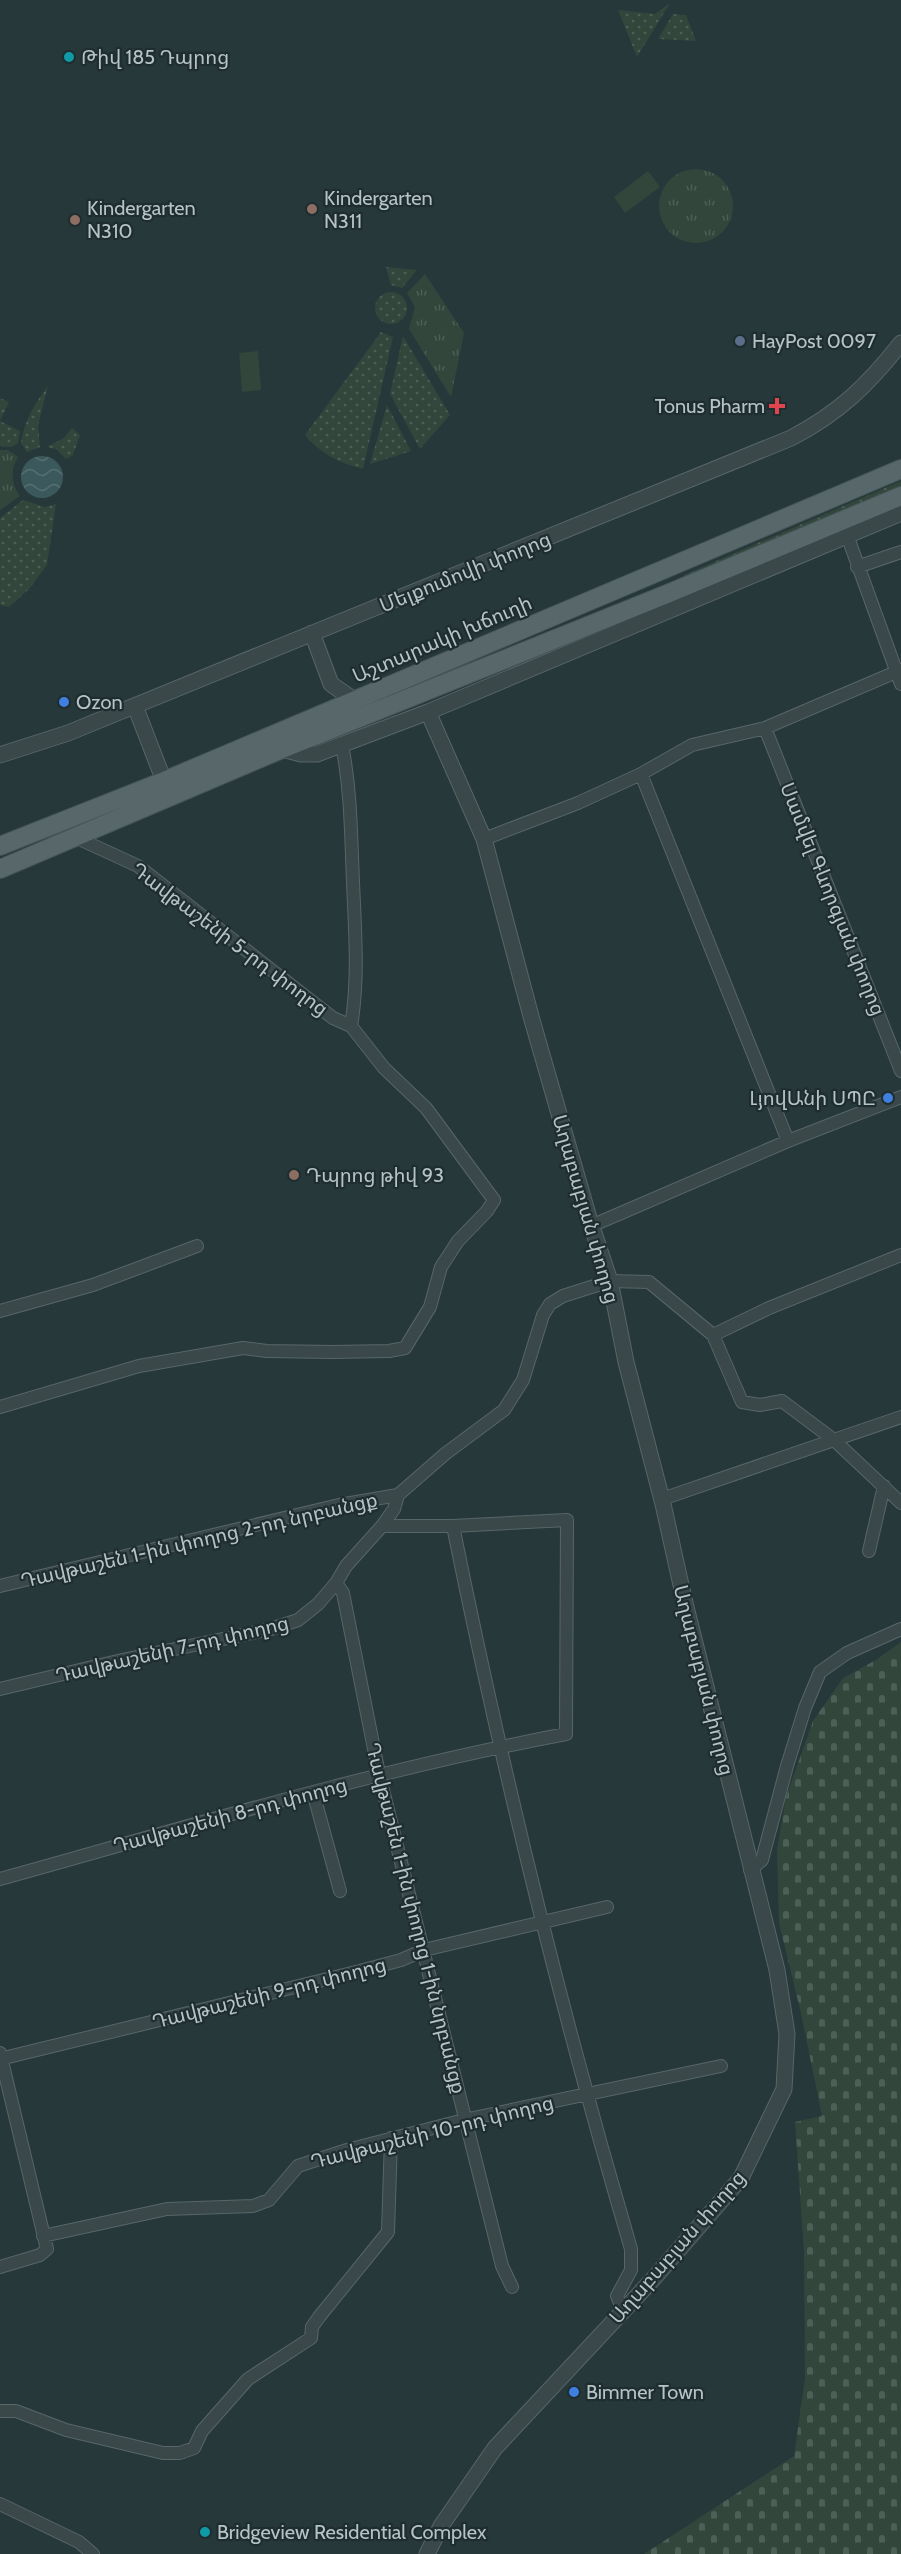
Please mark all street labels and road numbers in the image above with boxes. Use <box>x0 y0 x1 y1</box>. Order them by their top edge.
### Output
street label: Մելքումովի փողոց <box>376 527 554 617</box>
street label: Աշտարակի խճուղի <box>349 590 535 688</box>
street label: Սամվել Գևորգյան փողոց <box>775 779 891 1019</box>
street label: Դավթաշենի 5-րդ փողոց <box>127 857 333 1021</box>
street label: Աղաբաբյան փողոց <box>548 1112 624 1306</box>
street label: Դավթաշեն 1-ին փողոց 2-րդ նրբանցք <box>18 1487 380 1593</box>
street label: Աղաբաբյան փողոց <box>669 1582 739 1778</box>
street label: Դավթաշենի 7-րդ փողոց <box>53 1610 291 1688</box>
street label: Դավթաշեն 1-ին փողոց 1-ին նրբանցք <box>361 1740 471 2096</box>
street label: Դավթաշենի 8-րդ փողոց <box>110 1772 350 1858</box>
street label: Դավթաշենի 9-րդ փողոց <box>149 1952 389 2034</box>
street label: Դավթաշենի 10-րդ փողոց <box>308 2090 556 2174</box>
street label: Աղաբաբյան փողոց <box>604 2165 750 2329</box>

